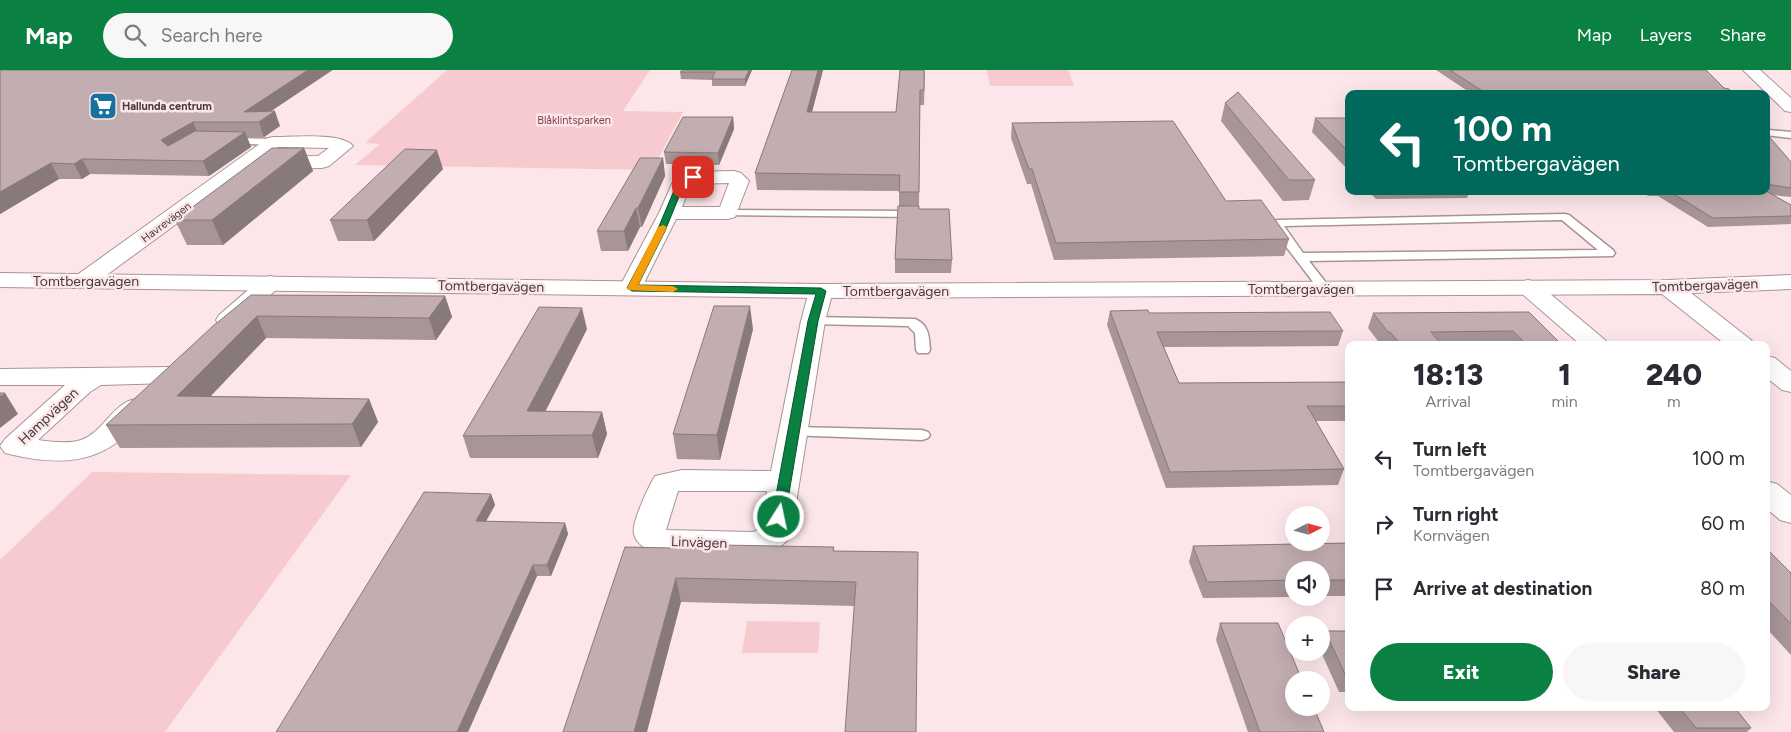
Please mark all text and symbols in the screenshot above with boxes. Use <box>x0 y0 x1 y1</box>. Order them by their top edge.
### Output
search box <box>103 13 453 58</box>
text: Map <box>25 21 73 50</box>
icon: search <box>121 21 149 49</box>
text: Search here <box>161 24 262 47</box>
text: Map <box>1577 24 1612 46</box>
text: Layers <box>1640 24 1692 46</box>
text: Share <box>1720 24 1766 46</box>
supermarket icon: Hallunda centrum <box>88 91 118 121</box>
place label: Hallunda centrum <box>122 100 212 113</box>
text: 100 m <box>1453 108 1552 150</box>
icon: left <box>1370 110 1435 175</box>
park label: Blåklintsparken <box>537 114 611 127</box>
text: Tomtbergavägen <box>1453 150 1620 177</box>
pin <box>672 156 714 198</box>
icon: arrive <box>679 163 707 191</box>
street label: Havrevägen <box>139 199 194 245</box>
street label: Tomtbergavägen <box>33 273 139 290</box>
street label: Tomtbergavägen <box>1652 275 1759 296</box>
street label: Tomtbergavägen <box>438 277 544 296</box>
street label: Tomtbergavägen <box>1248 281 1354 298</box>
street label: Tomtbergavägen <box>843 283 949 300</box>
text: 18:13 <box>1413 356 1483 393</box>
text: 1 <box>1558 356 1571 393</box>
text: 240 <box>1646 356 1702 393</box>
street label: Hampvägen <box>15 384 82 448</box>
text: Arrival <box>1426 392 1471 411</box>
text: min <box>1551 392 1578 411</box>
text: m <box>1667 392 1681 411</box>
text: Turn left <box>1413 438 1487 461</box>
icon: left <box>1370 445 1398 473</box>
text: 100 m <box>1692 447 1745 470</box>
text: Tomtbergavägen <box>1413 461 1534 480</box>
position arrow <box>752 490 804 542</box>
text: Turn right <box>1413 503 1499 526</box>
north arrow <box>1285 506 1330 551</box>
map controls <box>1285 506 1330 716</box>
icon: right <box>1370 510 1398 538</box>
text: 60 m <box>1701 512 1745 535</box>
text: Kornvägen <box>1413 526 1490 545</box>
street label: Linvägen <box>671 533 728 552</box>
button: sound <box>1285 561 1330 606</box>
icon: arrive <box>1370 575 1398 603</box>
text: Arrive at destination <box>1413 577 1592 600</box>
text: 80 m <box>1700 577 1745 600</box>
button: + <box>1285 616 1330 661</box>
button: Exit <box>1370 643 1553 701</box>
button: Share <box>1563 643 1745 701</box>
button: − <box>1285 671 1330 716</box>

